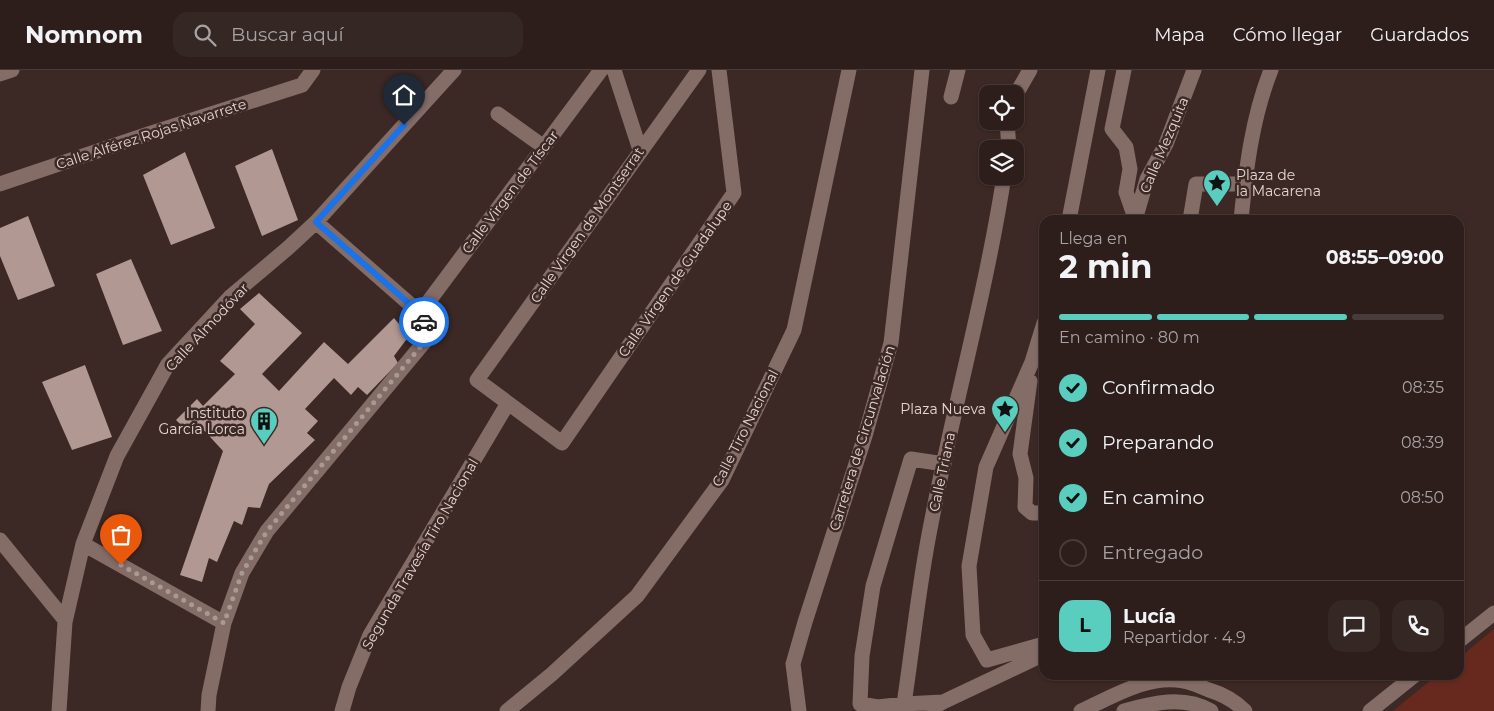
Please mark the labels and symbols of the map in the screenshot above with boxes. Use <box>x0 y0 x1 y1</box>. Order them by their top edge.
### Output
pin <box>383 74 425 125</box>
street label: Calle Mezquita <box>1136 94 1192 196</box>
street label: Calle Alférez Rojas Navarrete <box>54 95 248 173</box>
street label: Calle Virgen de Tíscar <box>458 127 562 257</box>
street label: Calle Virgen de Montserrat <box>526 143 648 306</box>
place label: Plaza de la Macarena <box>1236 166 1321 200</box>
place icon: Plaza de la Macarena <box>1202 168 1232 207</box>
street label: Calle Virgen de Guadalupe <box>614 197 736 361</box>
street label: Calle Almodóvar <box>161 279 253 375</box>
courier <box>399 297 449 347</box>
street label: Carretera de Circunvalación <box>825 343 899 533</box>
street label: Calle Tiro Nacional <box>708 366 782 490</box>
place icon: Plaza Nueva <box>990 394 1020 433</box>
place label: Plaza Nueva <box>900 400 986 418</box>
place label: Instituto García Lorca <box>159 404 245 438</box>
building icon: Instituto García Lorca <box>249 406 279 445</box>
street label: Calle Triana <box>925 431 959 513</box>
street label: Segunda Travesía Tiro Nacional <box>358 455 482 653</box>
pin <box>100 514 142 565</box>

